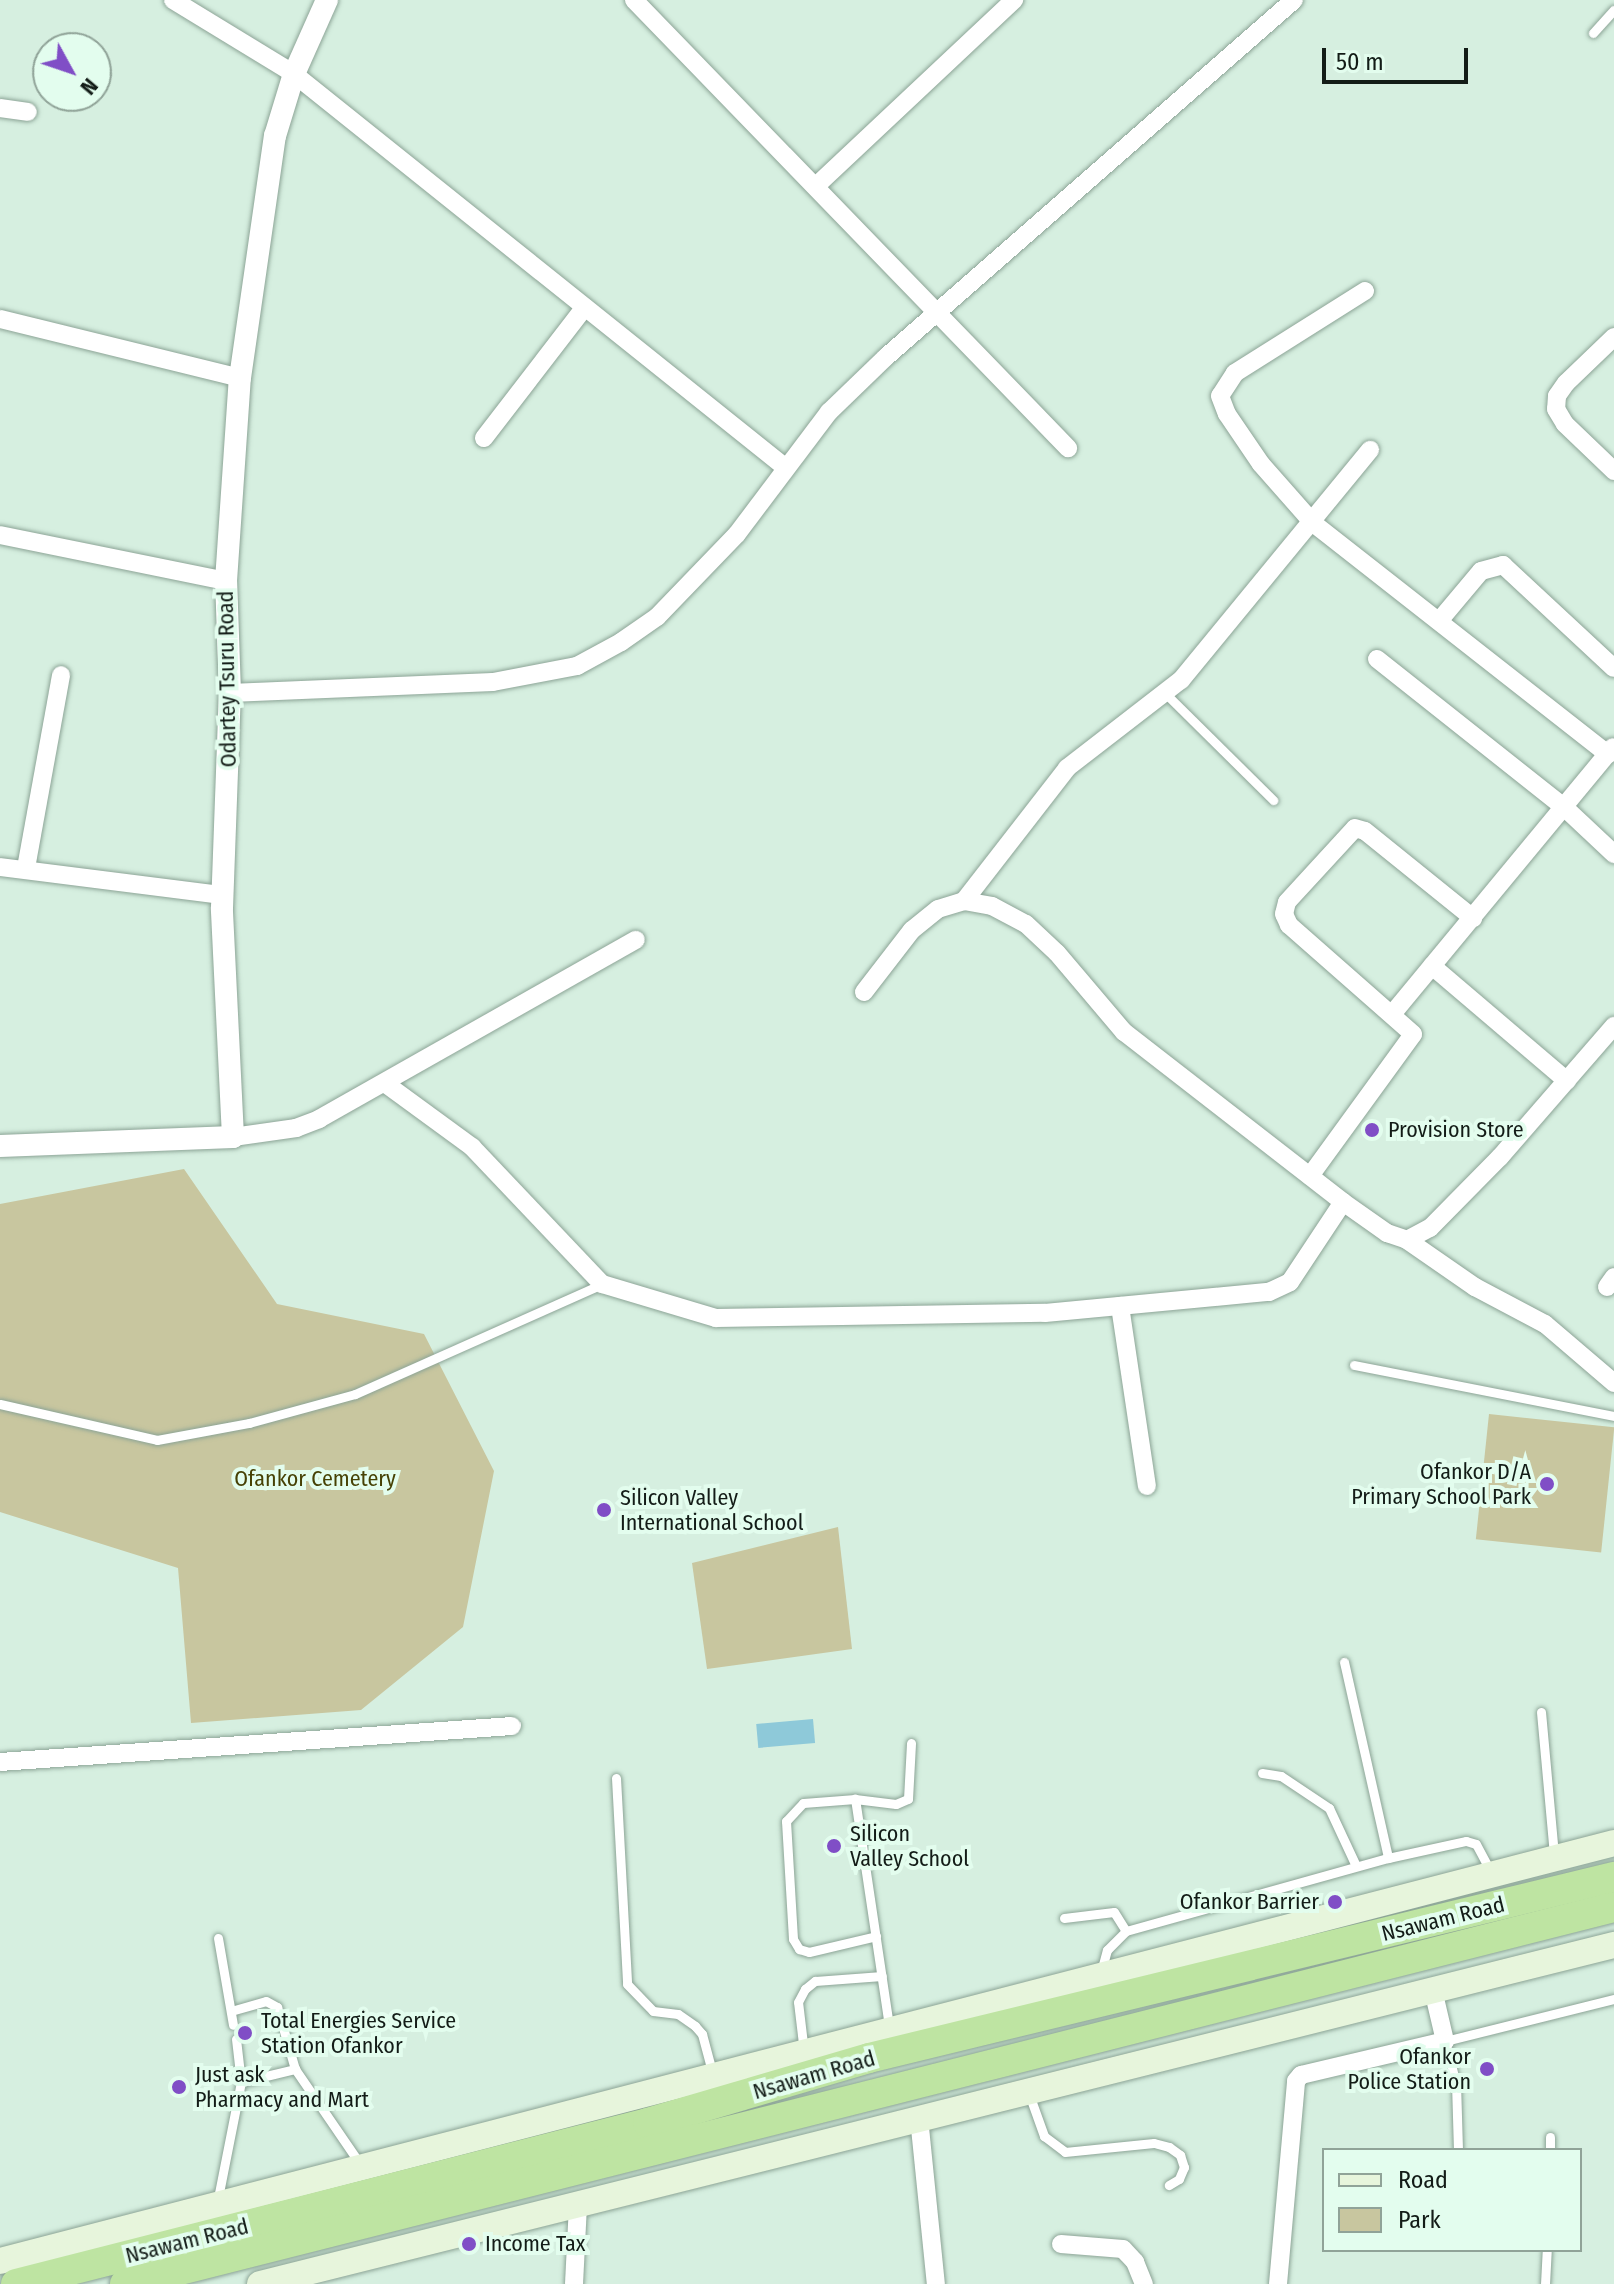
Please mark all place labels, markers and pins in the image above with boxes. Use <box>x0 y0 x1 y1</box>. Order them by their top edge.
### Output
place label: Provision Store <box>1388 1117 1523 1143</box>
marker: Provision Store <box>1363 1121 1381 1139</box>
place label: Ofankor D/A Primary School Park <box>1351 1458 1531 1510</box>
marker: Ofankor D/A Primary School Park <box>1538 1475 1556 1493</box>
place label: Silicon Valley International School <box>620 1484 803 1536</box>
marker: Silicon Valley International School <box>595 1501 613 1519</box>
place label: Silicon Valley School <box>850 1820 969 1872</box>
marker: Silicon Valley School <box>825 1837 843 1855</box>
place label: Ofankor Barrier <box>1180 1889 1319 1915</box>
marker: Ofankor Barrier <box>1326 1893 1344 1911</box>
place label: Total Energies Service Station Ofankor <box>261 2007 456 2058</box>
marker: Total Energies Service Station Ofankor <box>236 2024 254 2042</box>
place label: Ofankor Police Station <box>1348 2043 1471 2094</box>
marker: Ofankor Police Station <box>1478 2060 1496 2078</box>
place label: Just ask Pharmacy and Mart <box>195 2061 369 2112</box>
marker: Just ask Pharmacy and Mart <box>170 2078 188 2096</box>
place label: Income Tax <box>485 2231 585 2257</box>
marker: Income Tax <box>460 2235 478 2253</box>

